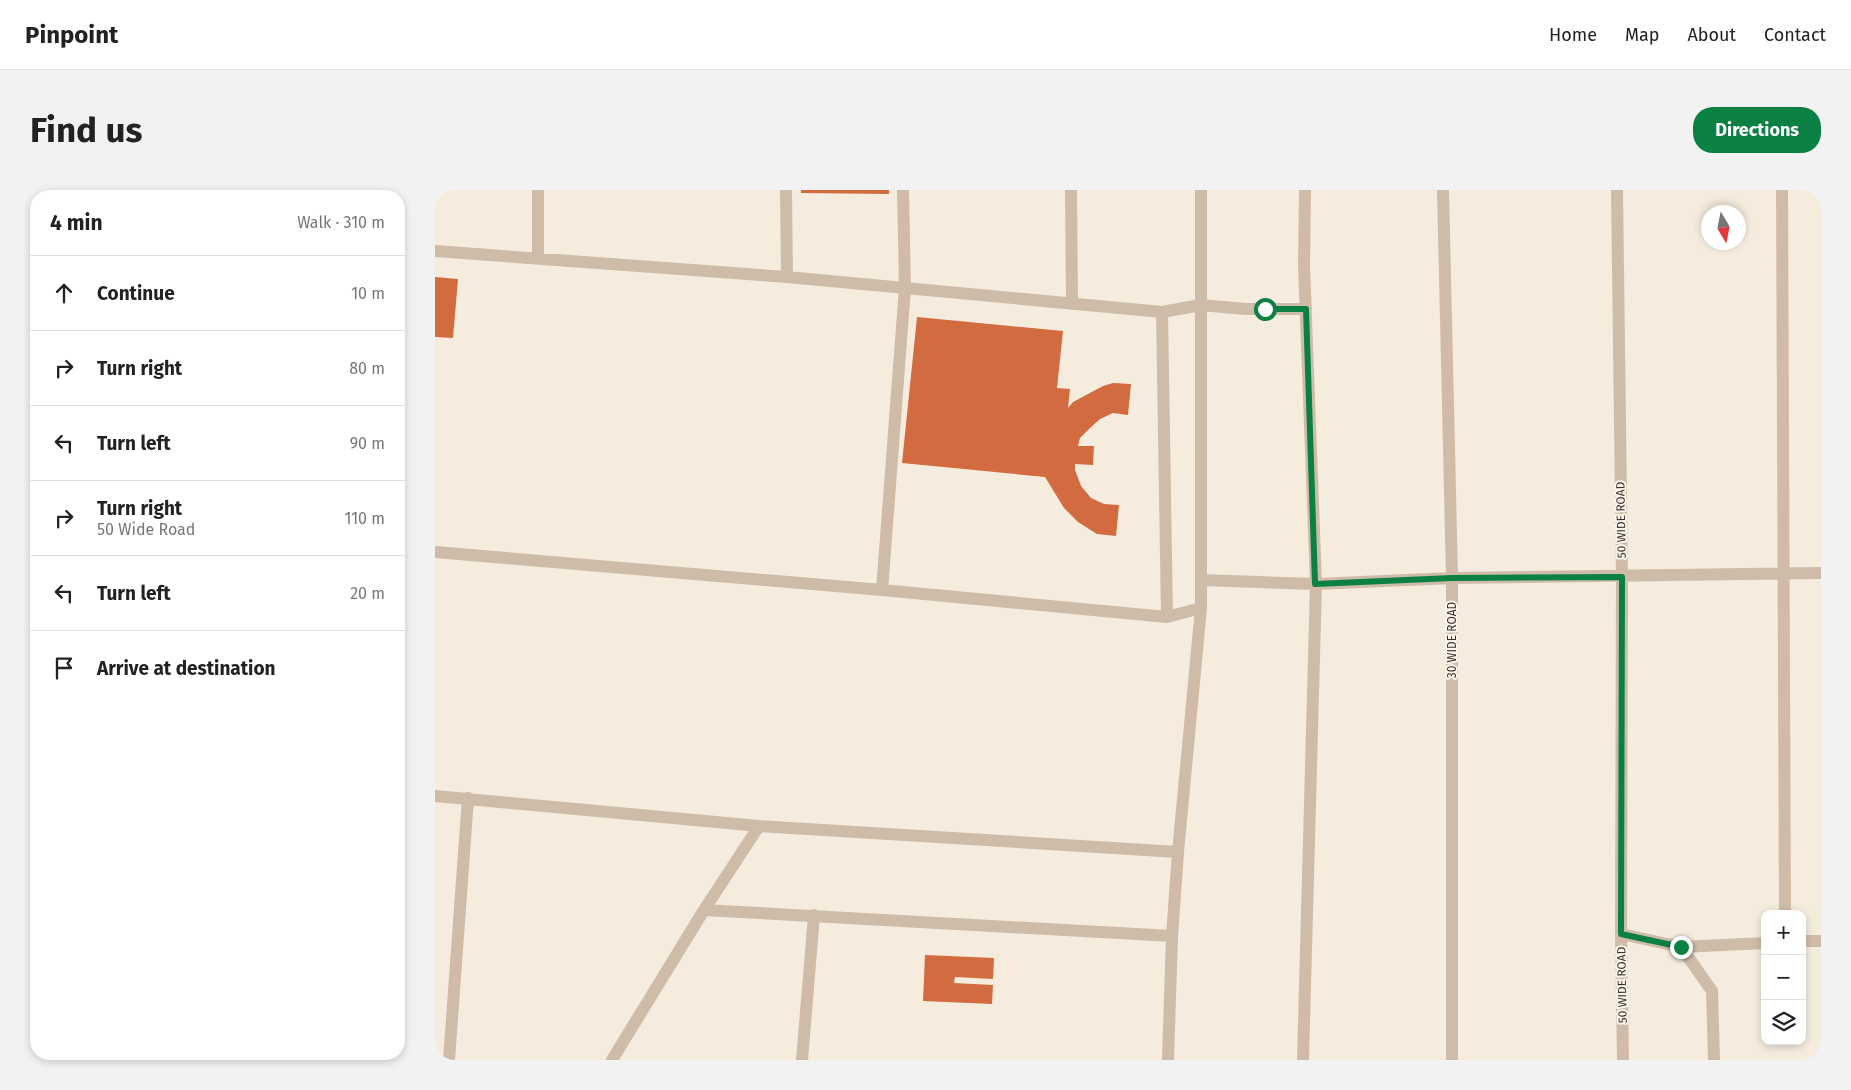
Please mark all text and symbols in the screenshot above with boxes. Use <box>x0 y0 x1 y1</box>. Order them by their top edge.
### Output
text: Pinpoint <box>25 21 118 49</box>
text: Home <box>1549 24 1597 46</box>
text: Map <box>1625 24 1659 46</box>
text: About <box>1687 24 1736 46</box>
text: Contact <box>1764 24 1826 46</box>
button: Directions <box>1693 107 1821 153</box>
text: Find us <box>30 109 142 151</box>
north arrow <box>1701 205 1746 250</box>
text: 4 min <box>50 210 103 236</box>
text: Walk · 310 m <box>297 213 385 232</box>
icon: ahead <box>50 279 78 307</box>
text: Continue <box>97 282 175 305</box>
text: 10 m <box>351 284 385 303</box>
route start <box>1254 298 1277 321</box>
icon: right <box>50 354 78 382</box>
text: Turn right <box>97 357 182 380</box>
text: 80 m <box>349 359 385 378</box>
icon: left <box>50 429 78 457</box>
text: Turn left <box>97 432 171 455</box>
text: 90 m <box>350 434 385 453</box>
street label: 50 WIDE ROAD <box>1613 481 1629 558</box>
text: Turn right <box>97 497 182 520</box>
icon: right <box>50 504 78 532</box>
text: 110 m <box>344 509 385 528</box>
text: 50 Wide Road <box>97 520 195 539</box>
icon: left <box>50 579 78 607</box>
text: Turn left <box>97 582 171 605</box>
text: 20 m <box>350 584 385 603</box>
street label: 30 WIDE ROAD <box>1445 601 1459 678</box>
icon: arrive <box>50 654 78 682</box>
text: Arrive at destination <box>97 657 276 680</box>
map controls <box>1761 910 1806 1045</box>
button: + <box>1761 910 1806 955</box>
route end <box>1670 936 1693 959</box>
street label: 50 WIDE ROAD <box>1614 946 1630 1023</box>
button: − <box>1761 955 1806 1000</box>
button: layers <box>1761 1000 1806 1045</box>

